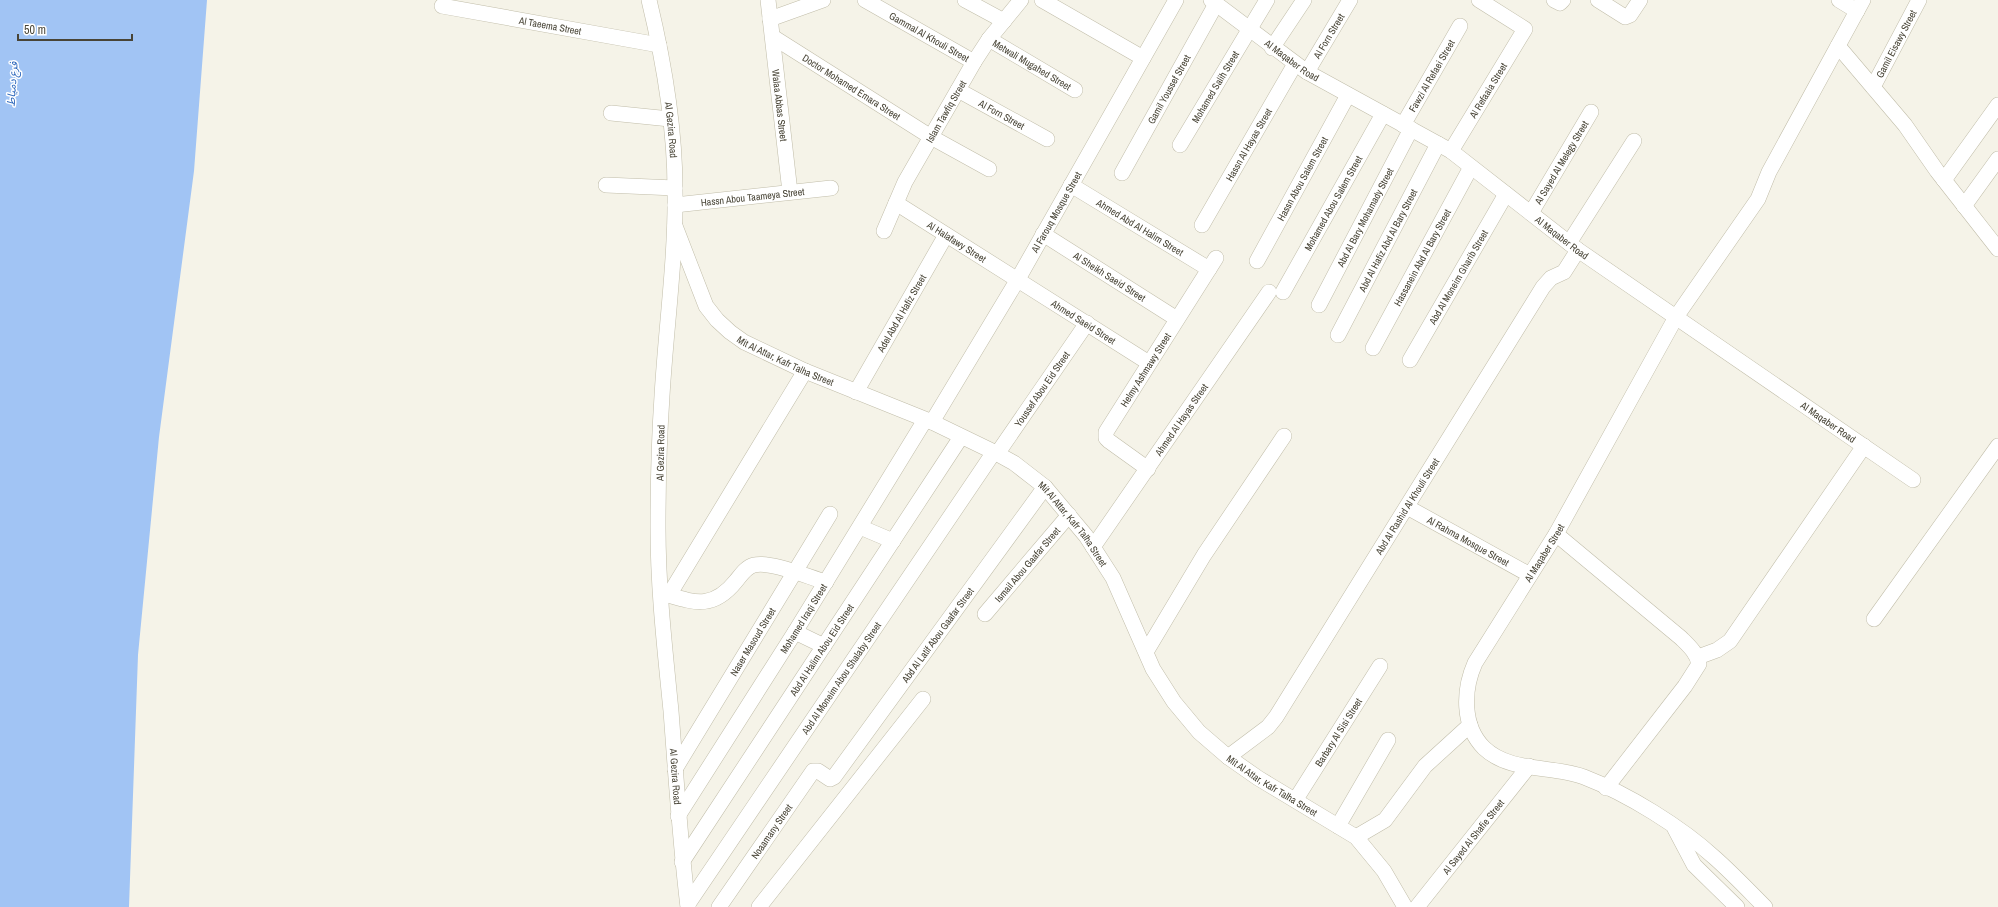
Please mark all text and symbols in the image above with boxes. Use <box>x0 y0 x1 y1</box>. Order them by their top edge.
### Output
street label: Gamil Eisawy Street <box>1873 7 1920 80</box>
street label: Gammal Al Khouli Street <box>887 9 972 65</box>
street label: Al Forn Street <box>1310 11 1348 62</box>
street label: Al Taeema Street <box>517 14 583 38</box>
scale bar <box>18 16 132 42</box>
text: 50 m <box>24 22 46 38</box>
street label: Al Maqaber Road <box>1261 36 1321 84</box>
street label: Metwali Mugahed Street <box>990 37 1074 94</box>
street label: Fawzi Al Refaei Street <box>1406 37 1458 114</box>
street label: Mohamed Salih Street <box>1189 48 1242 125</box>
street label: Doctor Mohamed Emara Street <box>800 51 903 123</box>
street label: Gamil Youssef Street <box>1145 52 1194 126</box>
water label: فرع دمياط <box>3 60 23 107</box>
street label: Al Refaaia Street <box>1466 60 1510 122</box>
street label: Walaa Abbas Street <box>769 69 790 143</box>
street label: Islam Tawfiq Street <box>923 77 970 145</box>
street label: Al Forn Street <box>976 96 1027 133</box>
street label: Al Gezira Road <box>662 100 680 158</box>
street label: Hassn Al Hayas Street <box>1223 105 1275 184</box>
street label: Al Sayed Al Melegy Street <box>1531 118 1592 208</box>
street label: Hassn Abou Salem Street <box>1274 134 1331 223</box>
street label: Mohamed Abou Salem Street <box>1301 153 1366 253</box>
street label: Abd Al Bary Mohamady Street <box>1334 165 1397 270</box>
street label: Al Farouq Mosque Street <box>1028 169 1085 256</box>
street label: Hassn Abou Taameya Street <box>700 185 806 209</box>
street label: Abd Al Hafiz Abd Al Bary Street <box>1355 186 1421 295</box>
street label: Ahmed Abd Al Halim Street <box>1093 196 1186 259</box>
street label: Hassanein Abd Al Bary Street <box>1391 206 1454 308</box>
street label: Al Maqaber Road <box>1532 213 1591 262</box>
street label: Al Halafawy Street <box>924 218 989 266</box>
street label: Abd Al Moneim Gharib Street <box>1426 227 1491 328</box>
street label: Al Sheikh Saeid Street <box>1070 248 1149 305</box>
street label: Adel Abd Al Hafiz Street <box>874 271 929 355</box>
street label: Ahmed Saeid Street <box>1048 296 1119 348</box>
street label: Helmy Ashmawy Street <box>1118 330 1174 409</box>
street label: Mit Al Attar, Kafr Talha Street <box>734 333 836 389</box>
street label: Youssef Abou Eid Street <box>1012 348 1073 429</box>
street label: Ahmed Al Hayas Street <box>1151 380 1211 459</box>
street label: Al Maqaber Road <box>1797 398 1858 446</box>
street label: Al Gezira Road <box>653 425 667 482</box>
street label: Abd Al Rashid Al Khouli Street <box>1372 455 1443 558</box>
street label: Mit Al Attar, Kafr Talha Street <box>1036 478 1110 570</box>
street label: Al Rahma Mosque Street <box>1424 513 1512 570</box>
street label: Al Maqaber Street <box>1521 521 1568 585</box>
street label: Ismail Abou Gaafar Street <box>992 524 1063 605</box>
street label: Mohamed Iraqi Street <box>777 581 830 656</box>
street label: Abd Al Latif Abou Gaafar Street <box>898 584 977 686</box>
street label: Abd Al Halim Abou Eid Street <box>786 601 857 699</box>
street label: Naser Masoud Street <box>727 605 779 678</box>
street label: Abd Al Moneim Abou Shalaby Street <box>798 619 884 738</box>
street label: Barbary Al Sisi Street <box>1312 695 1365 769</box>
street label: Al Gezira Road <box>667 747 684 805</box>
street label: Mit Al Attar, Kafr Talha Street <box>1224 752 1320 820</box>
street label: Al Sayed Al Shafie Street <box>1439 796 1508 878</box>
street label: Noaamany Street <box>748 801 796 862</box>

